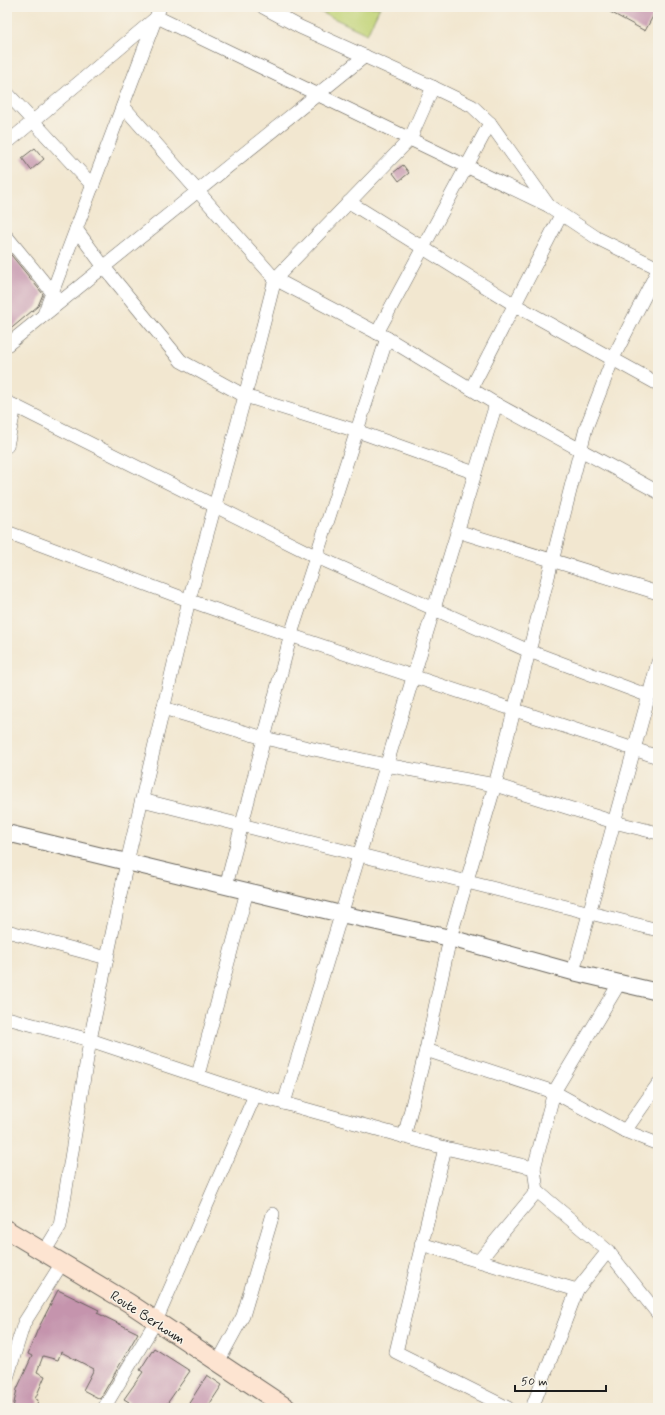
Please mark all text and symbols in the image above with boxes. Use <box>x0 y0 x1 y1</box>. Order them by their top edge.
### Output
street label: Route Berhoum <box>106 1287 188 1349</box>
scale bar <box>515 1367 606 1393</box>
text: 50 m <box>521 1374 548 1390</box>

